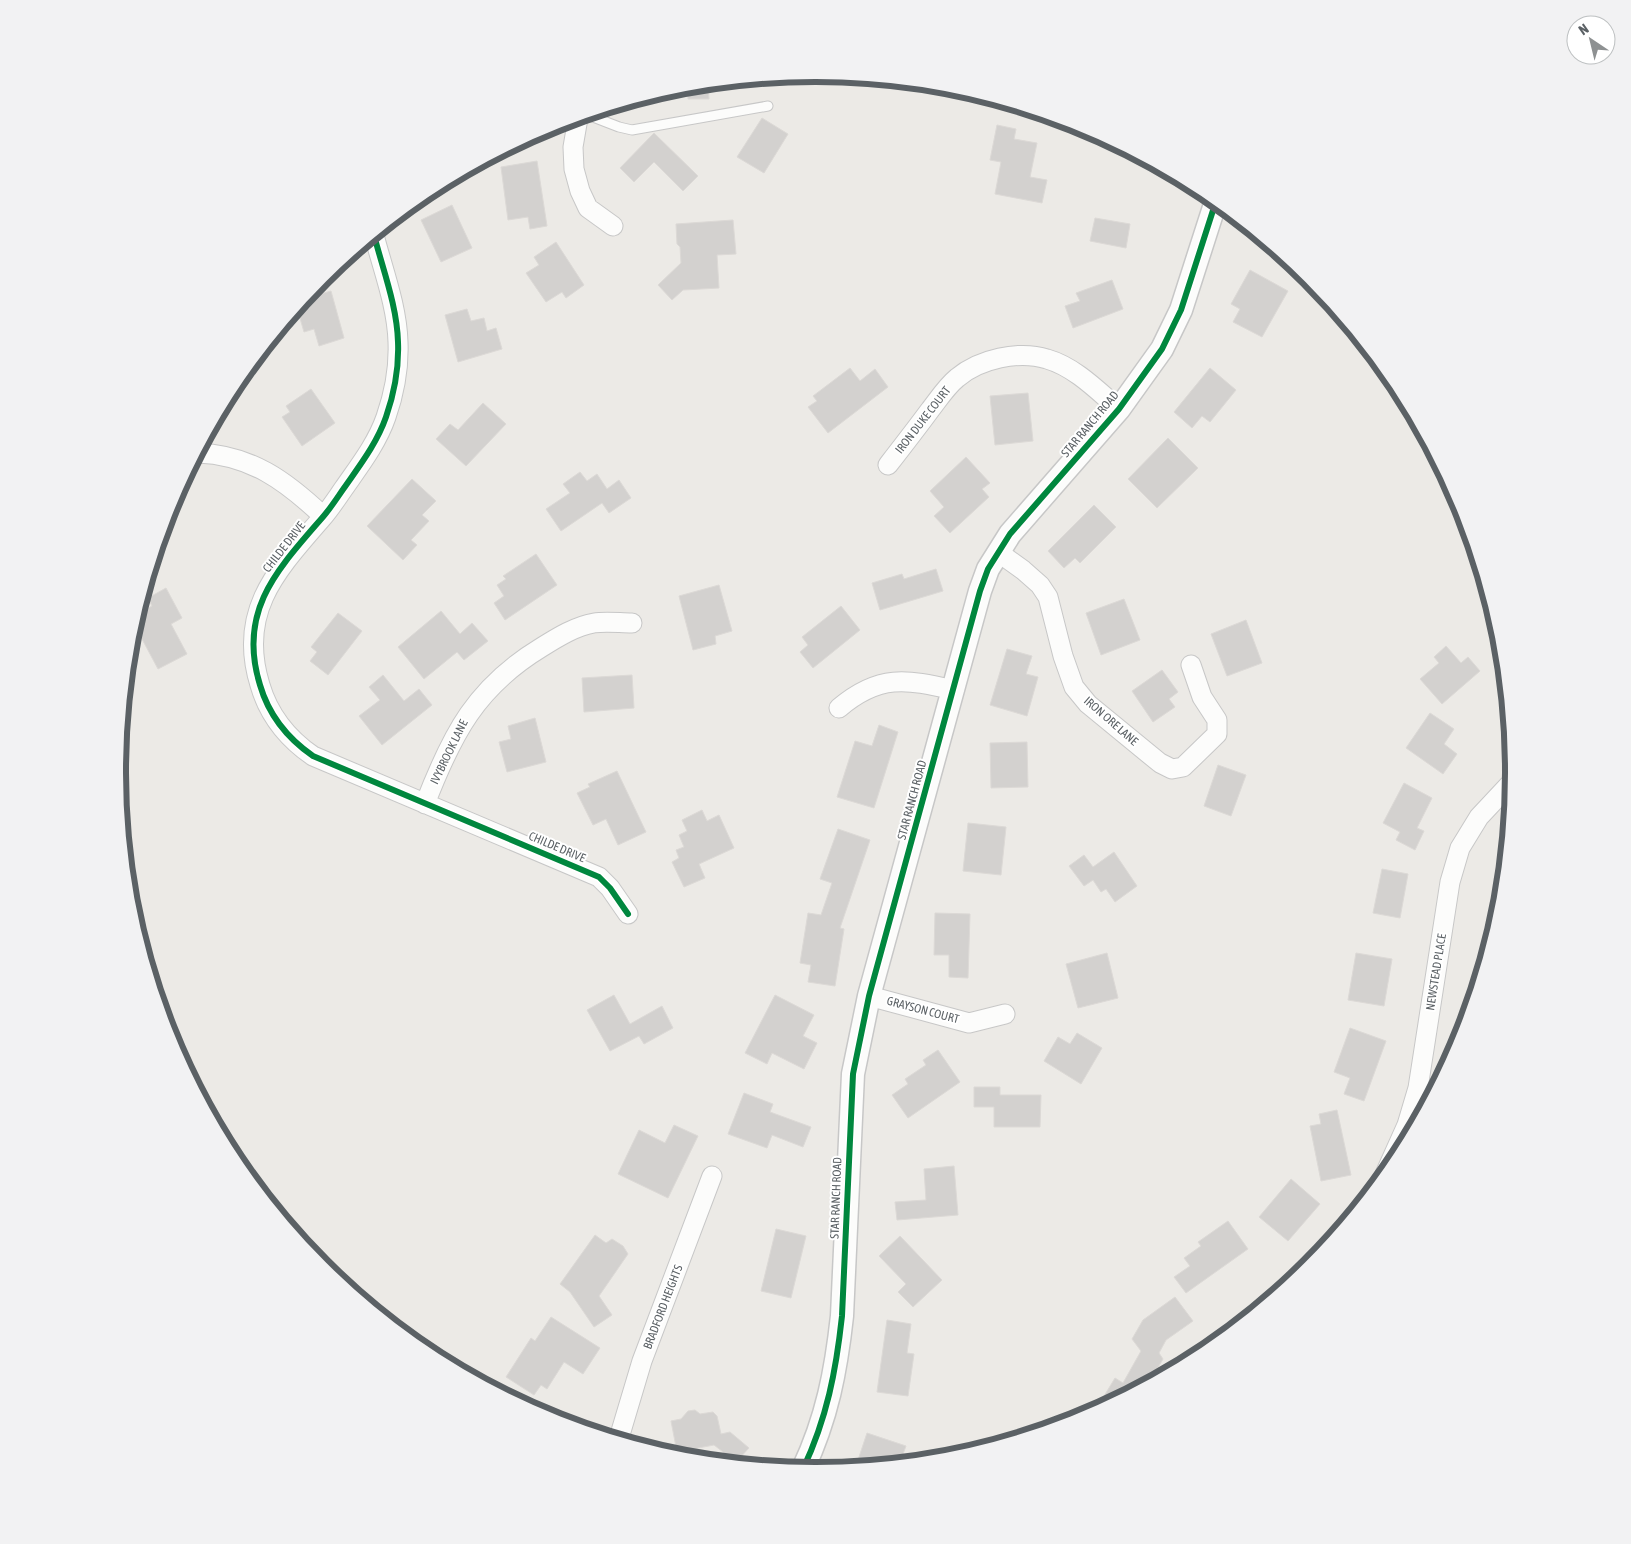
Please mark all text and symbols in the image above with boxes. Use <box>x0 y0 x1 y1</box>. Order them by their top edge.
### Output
north arrow <box>1566 15 1616 65</box>
text: N <box>1576 20 1592 38</box>
street label: IRON DUKE COURT <box>892 383 954 456</box>
street label: STAR RANCH ROAD <box>1058 388 1122 460</box>
street label: CHILDE DRIVE <box>260 519 308 575</box>
street label: IRON ORE LANE <box>1081 694 1141 748</box>
street label: IVYBROOK LANE <box>427 717 471 787</box>
street label: STAR RANCH ROAD <box>895 758 929 841</box>
street label: CHILDE DRIVE <box>526 829 588 865</box>
street label: NEWSTEAD PLACE <box>1423 933 1449 1011</box>
street label: GRAYSON COURT <box>885 994 961 1027</box>
street label: STAR RANCH ROAD <box>828 1157 844 1239</box>
street label: BRADFORD HEIGHTS <box>640 1263 686 1351</box>

